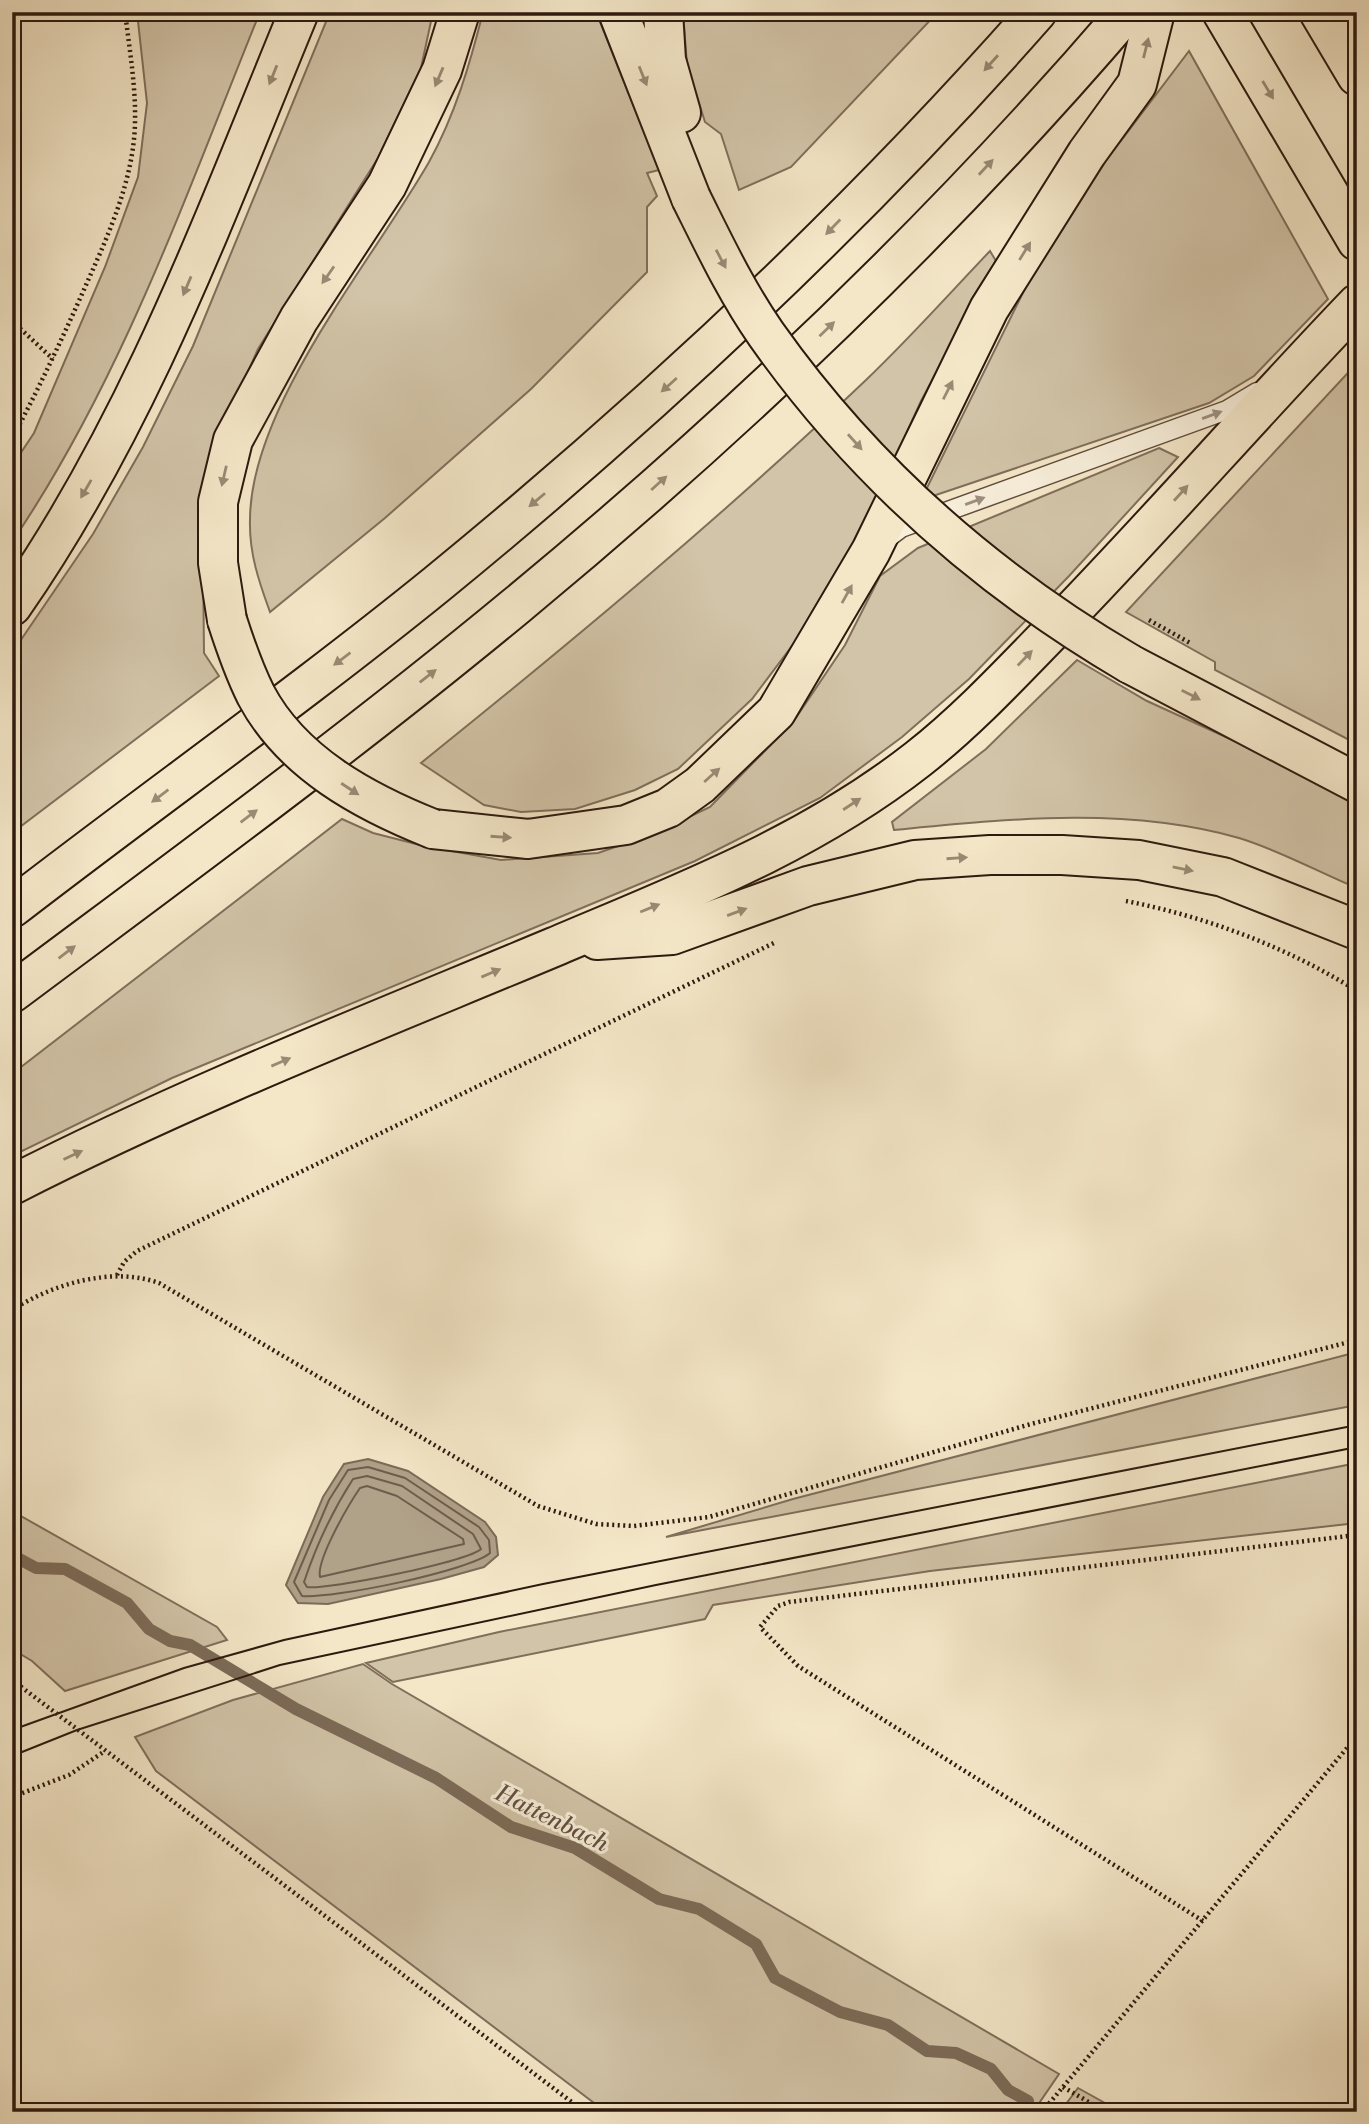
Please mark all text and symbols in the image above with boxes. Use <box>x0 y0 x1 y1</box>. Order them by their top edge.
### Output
one-way arrow <box>1141 37 1152 59</box>
one-way arrow <box>984 55 1000 72</box>
one-way arrow <box>268 65 279 86</box>
one-way arrow <box>638 65 649 86</box>
one-way arrow <box>433 67 444 88</box>
one-way arrow <box>1261 80 1274 99</box>
one-way arrow <box>978 158 994 176</box>
one-way arrow <box>826 218 842 235</box>
one-way arrow <box>1019 242 1031 261</box>
one-way arrow <box>716 249 727 269</box>
one-way arrow <box>321 266 335 284</box>
one-way arrow <box>181 276 193 296</box>
one-way arrow <box>818 320 835 337</box>
one-way arrow <box>661 376 678 392</box>
one-way arrow <box>942 380 953 400</box>
one-way arrow <box>1202 409 1223 420</box>
one-way arrow <box>847 433 863 450</box>
one-way arrow <box>219 465 230 487</box>
one-way arrow <box>650 475 668 491</box>
one-way arrow <box>80 480 92 499</box>
one-way arrow <box>1173 485 1189 502</box>
one-way arrow <box>528 492 546 508</box>
one-way arrow <box>965 495 986 506</box>
one-way arrow <box>841 584 853 603</box>
one-way arrow <box>1017 650 1034 667</box>
one-way arrow <box>333 652 351 667</box>
one-way arrow <box>419 669 437 683</box>
one-way arrow <box>1181 689 1201 700</box>
one-way arrow <box>703 767 721 783</box>
one-way arrow <box>341 782 360 795</box>
one-way arrow <box>151 789 169 803</box>
one-way arrow <box>842 798 861 811</box>
one-way arrow <box>240 809 258 823</box>
one-way arrow <box>490 832 512 843</box>
one-way arrow <box>946 852 968 863</box>
one-way arrow <box>1172 864 1194 875</box>
one-way arrow <box>639 902 660 913</box>
one-way arrow <box>726 906 747 917</box>
one-way arrow <box>58 946 76 960</box>
one-way arrow <box>480 968 501 979</box>
one-way arrow <box>271 1056 291 1068</box>
one-way arrow <box>63 1149 83 1160</box>
water label: Hattenbach <box>489 1778 614 1860</box>

